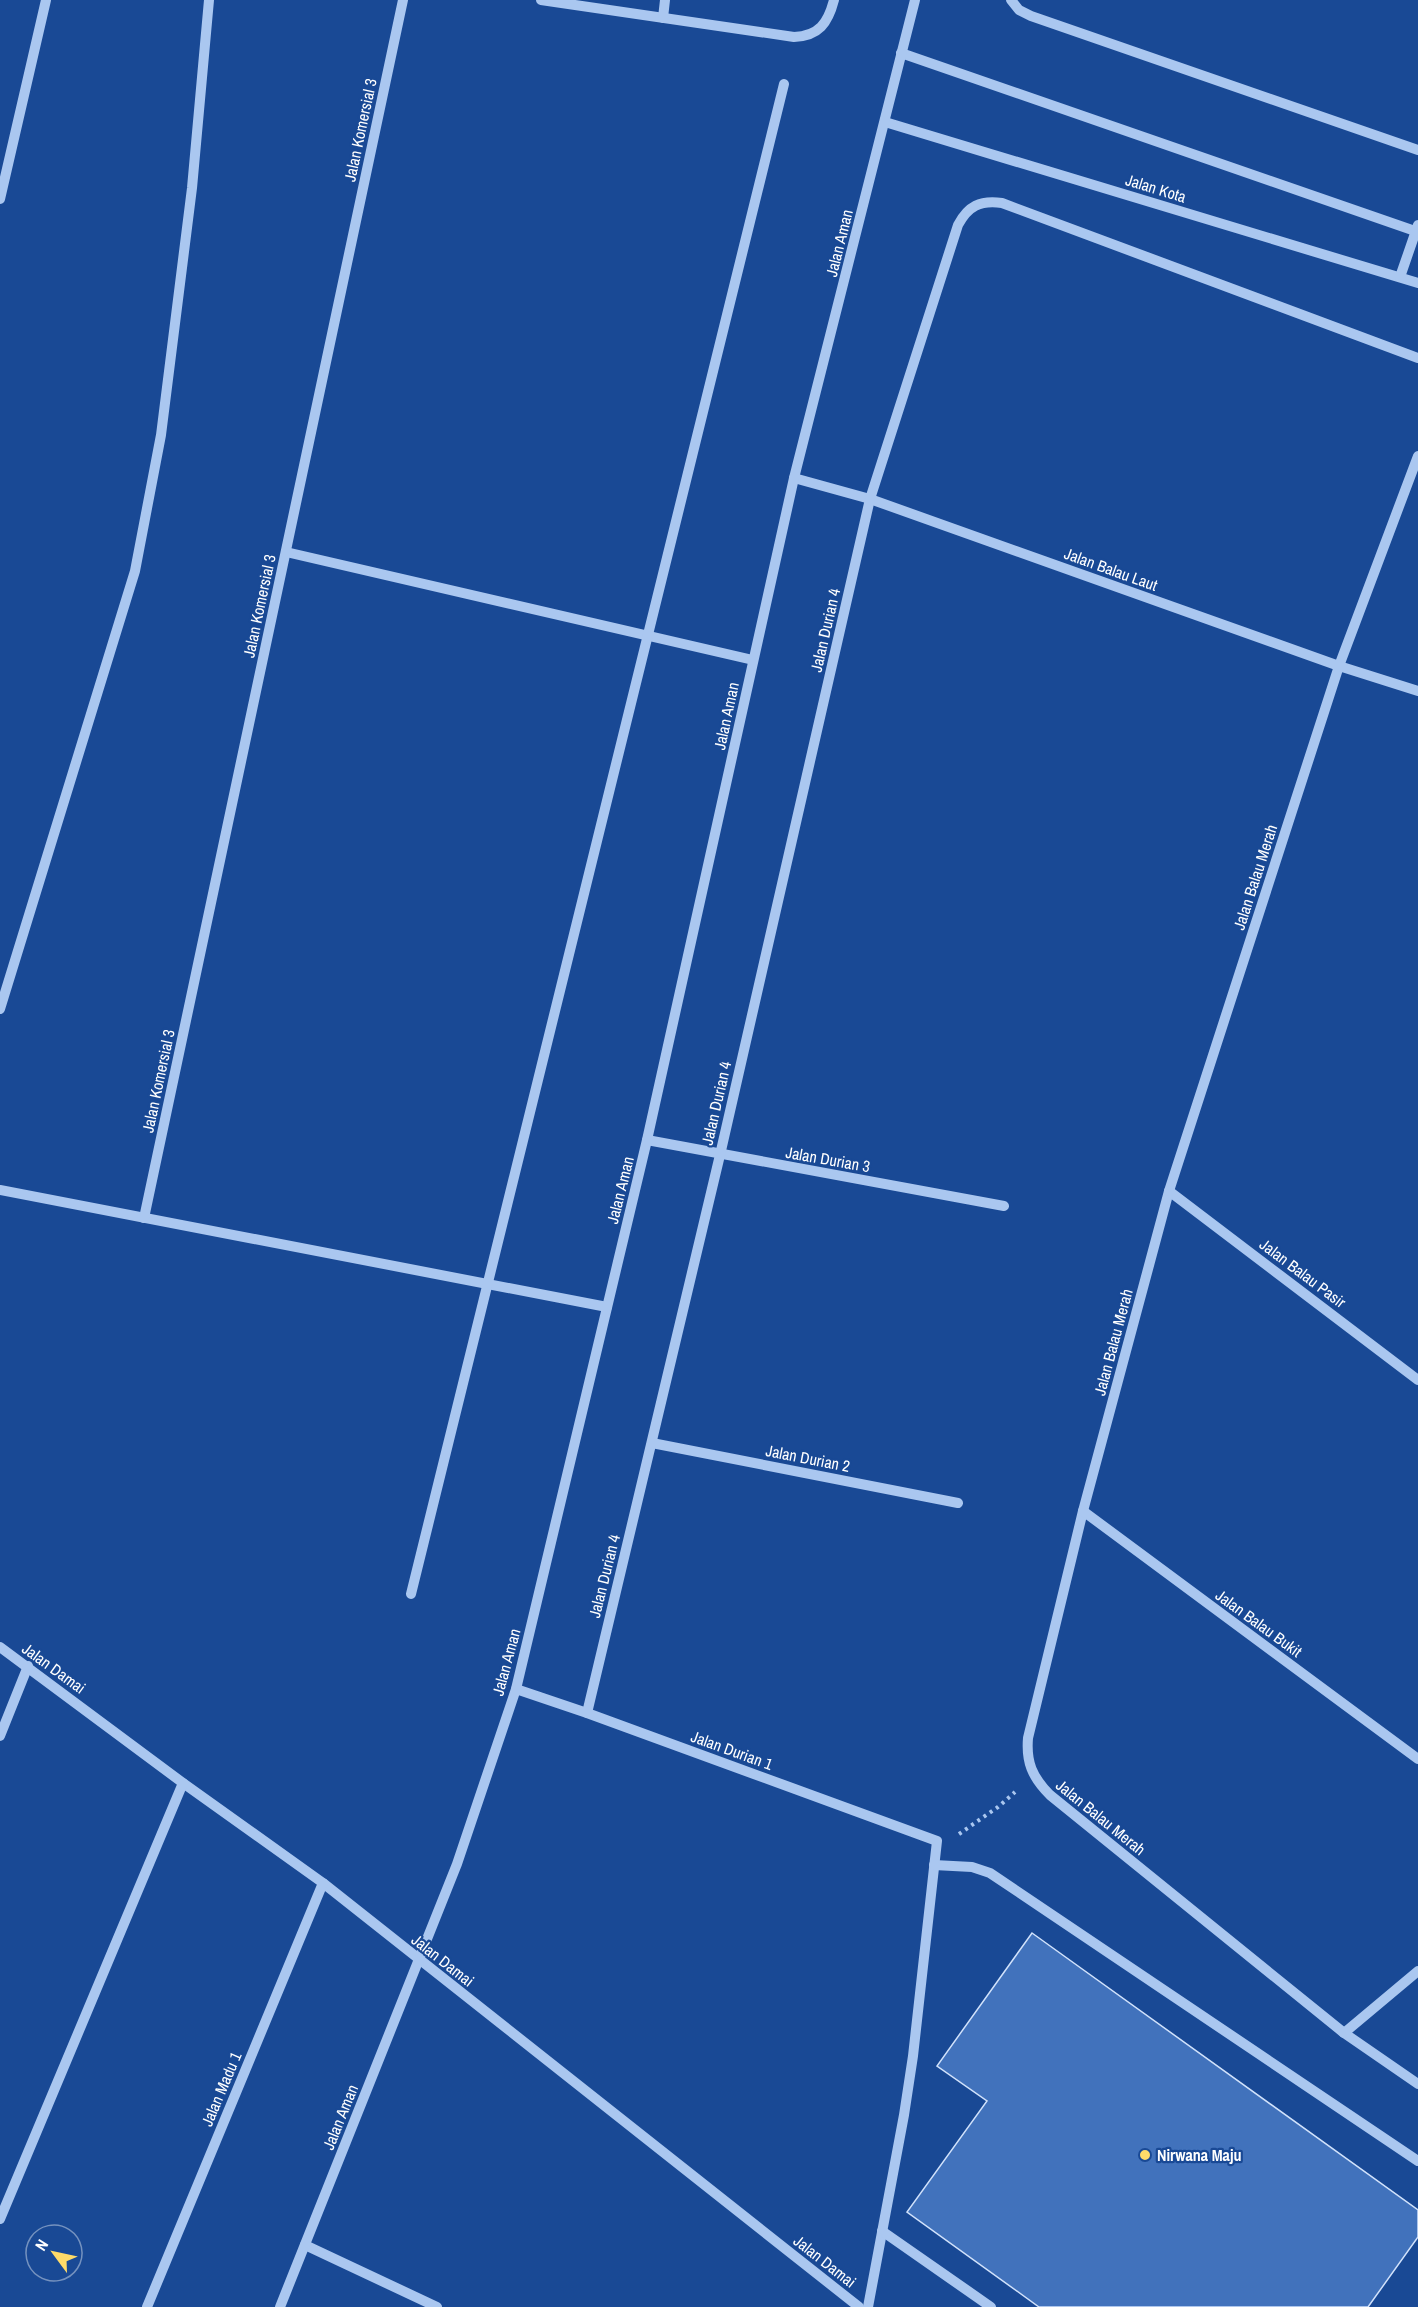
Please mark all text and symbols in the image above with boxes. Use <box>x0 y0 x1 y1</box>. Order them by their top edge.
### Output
street label: Jalan Komersial 3 <box>338 76 382 184</box>
street label: Jalan Kota <box>1123 168 1190 208</box>
street label: Jalan Aman <box>820 207 858 279</box>
street label: Jalan Balau Laut <box>1061 542 1161 596</box>
street label: Jalan Komersial 3 <box>237 552 281 660</box>
street label: Jalan Durian 4 <box>805 586 845 674</box>
street label: Jalan Aman <box>708 680 744 752</box>
street label: Jalan Balau Merah <box>1228 822 1282 932</box>
street label: Jalan Komersial 3 <box>136 1027 180 1135</box>
street label: Jalan Durian 4 <box>696 1059 736 1147</box>
street label: Jalan Durian 3 <box>784 1141 872 1177</box>
street label: Jalan Aman <box>601 1154 639 1226</box>
street label: Jalan Balau Pasir <box>1255 1233 1351 1313</box>
street label: Jalan Balau Merah <box>1088 1286 1138 1398</box>
street label: Jalan Durian 2 <box>764 1439 852 1477</box>
street label: Jalan Durian 4 <box>583 1532 625 1620</box>
street label: Jalan Balau Bukit <box>1211 1584 1307 1662</box>
street label: Jalan Aman <box>487 1626 525 1698</box>
street label: Jalan Damai <box>18 1637 90 1699</box>
street label: Jalan Durian 1 <box>688 1725 777 1775</box>
street label: Jalan Balau Merah <box>1052 1774 1150 1860</box>
street label: Jalan Damai <box>407 1929 479 1991</box>
street label: Jalan Madu 1 <box>195 2048 247 2130</box>
street label: Jalan Aman <box>317 2081 363 2153</box>
place label: Nirwana Maju <box>1157 2144 1242 2166</box>
marker: Nirwana Maju <box>1138 2148 1152 2162</box>
north arrow <box>24 2223 84 2283</box>
street label: Jalan Damai <box>789 2230 861 2292</box>
text: N <box>30 2235 53 2255</box>

